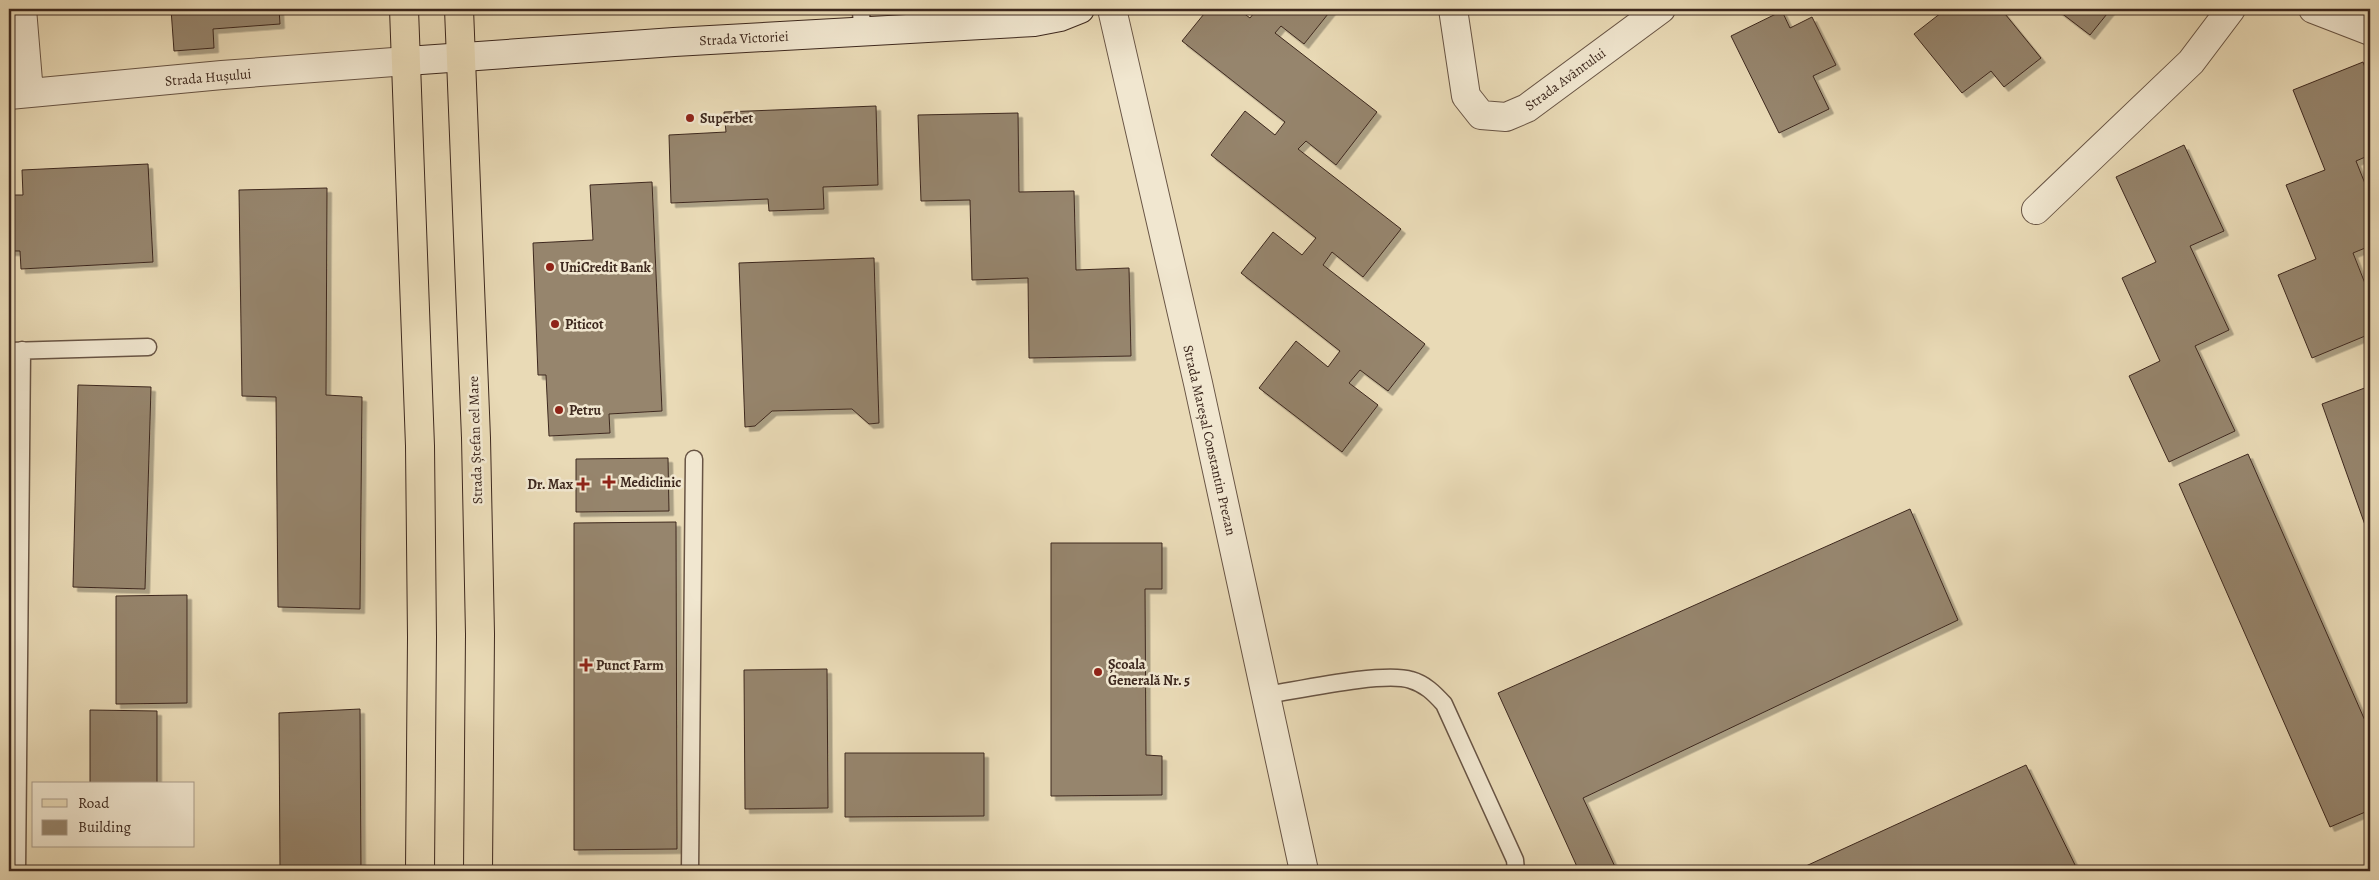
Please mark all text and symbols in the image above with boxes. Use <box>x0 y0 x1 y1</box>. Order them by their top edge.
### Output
street label: Strada Victoriei <box>699 27 789 50</box>
street label: Strada Avântului <box>1521 44 1610 115</box>
street label: Strada Hușului <box>164 64 252 91</box>
place label: Superbet <box>700 109 753 128</box>
marker: Superbet <box>684 112 696 124</box>
place label: UniCredit Bank <box>560 258 652 277</box>
marker: UniCredit Bank <box>544 261 556 273</box>
place label: Piticot <box>565 315 604 334</box>
marker: Piticot <box>549 318 561 330</box>
street label: Strada Mareșal Constantin Prezan <box>1178 343 1241 538</box>
street label: Strada Ștefan cel Mare <box>464 376 487 504</box>
place label: Petru <box>569 401 601 420</box>
marker: Petru <box>553 404 565 416</box>
place label: Mediclinic <box>620 473 681 492</box>
place label: Dr. Max <box>527 475 573 494</box>
marker: Mediclinic <box>602 475 616 489</box>
marker: Dr. Max <box>577 478 589 490</box>
place label: Școala Generală Nr. 5 <box>1108 655 1190 690</box>
place label: Punct Farm <box>596 656 664 675</box>
marker: Punct Farm <box>580 659 592 671</box>
marker: Școala Generală Nr. 5 <box>1092 666 1104 678</box>
legend <box>32 782 195 848</box>
text: Road <box>78 793 110 813</box>
text: Building <box>78 817 131 837</box>

